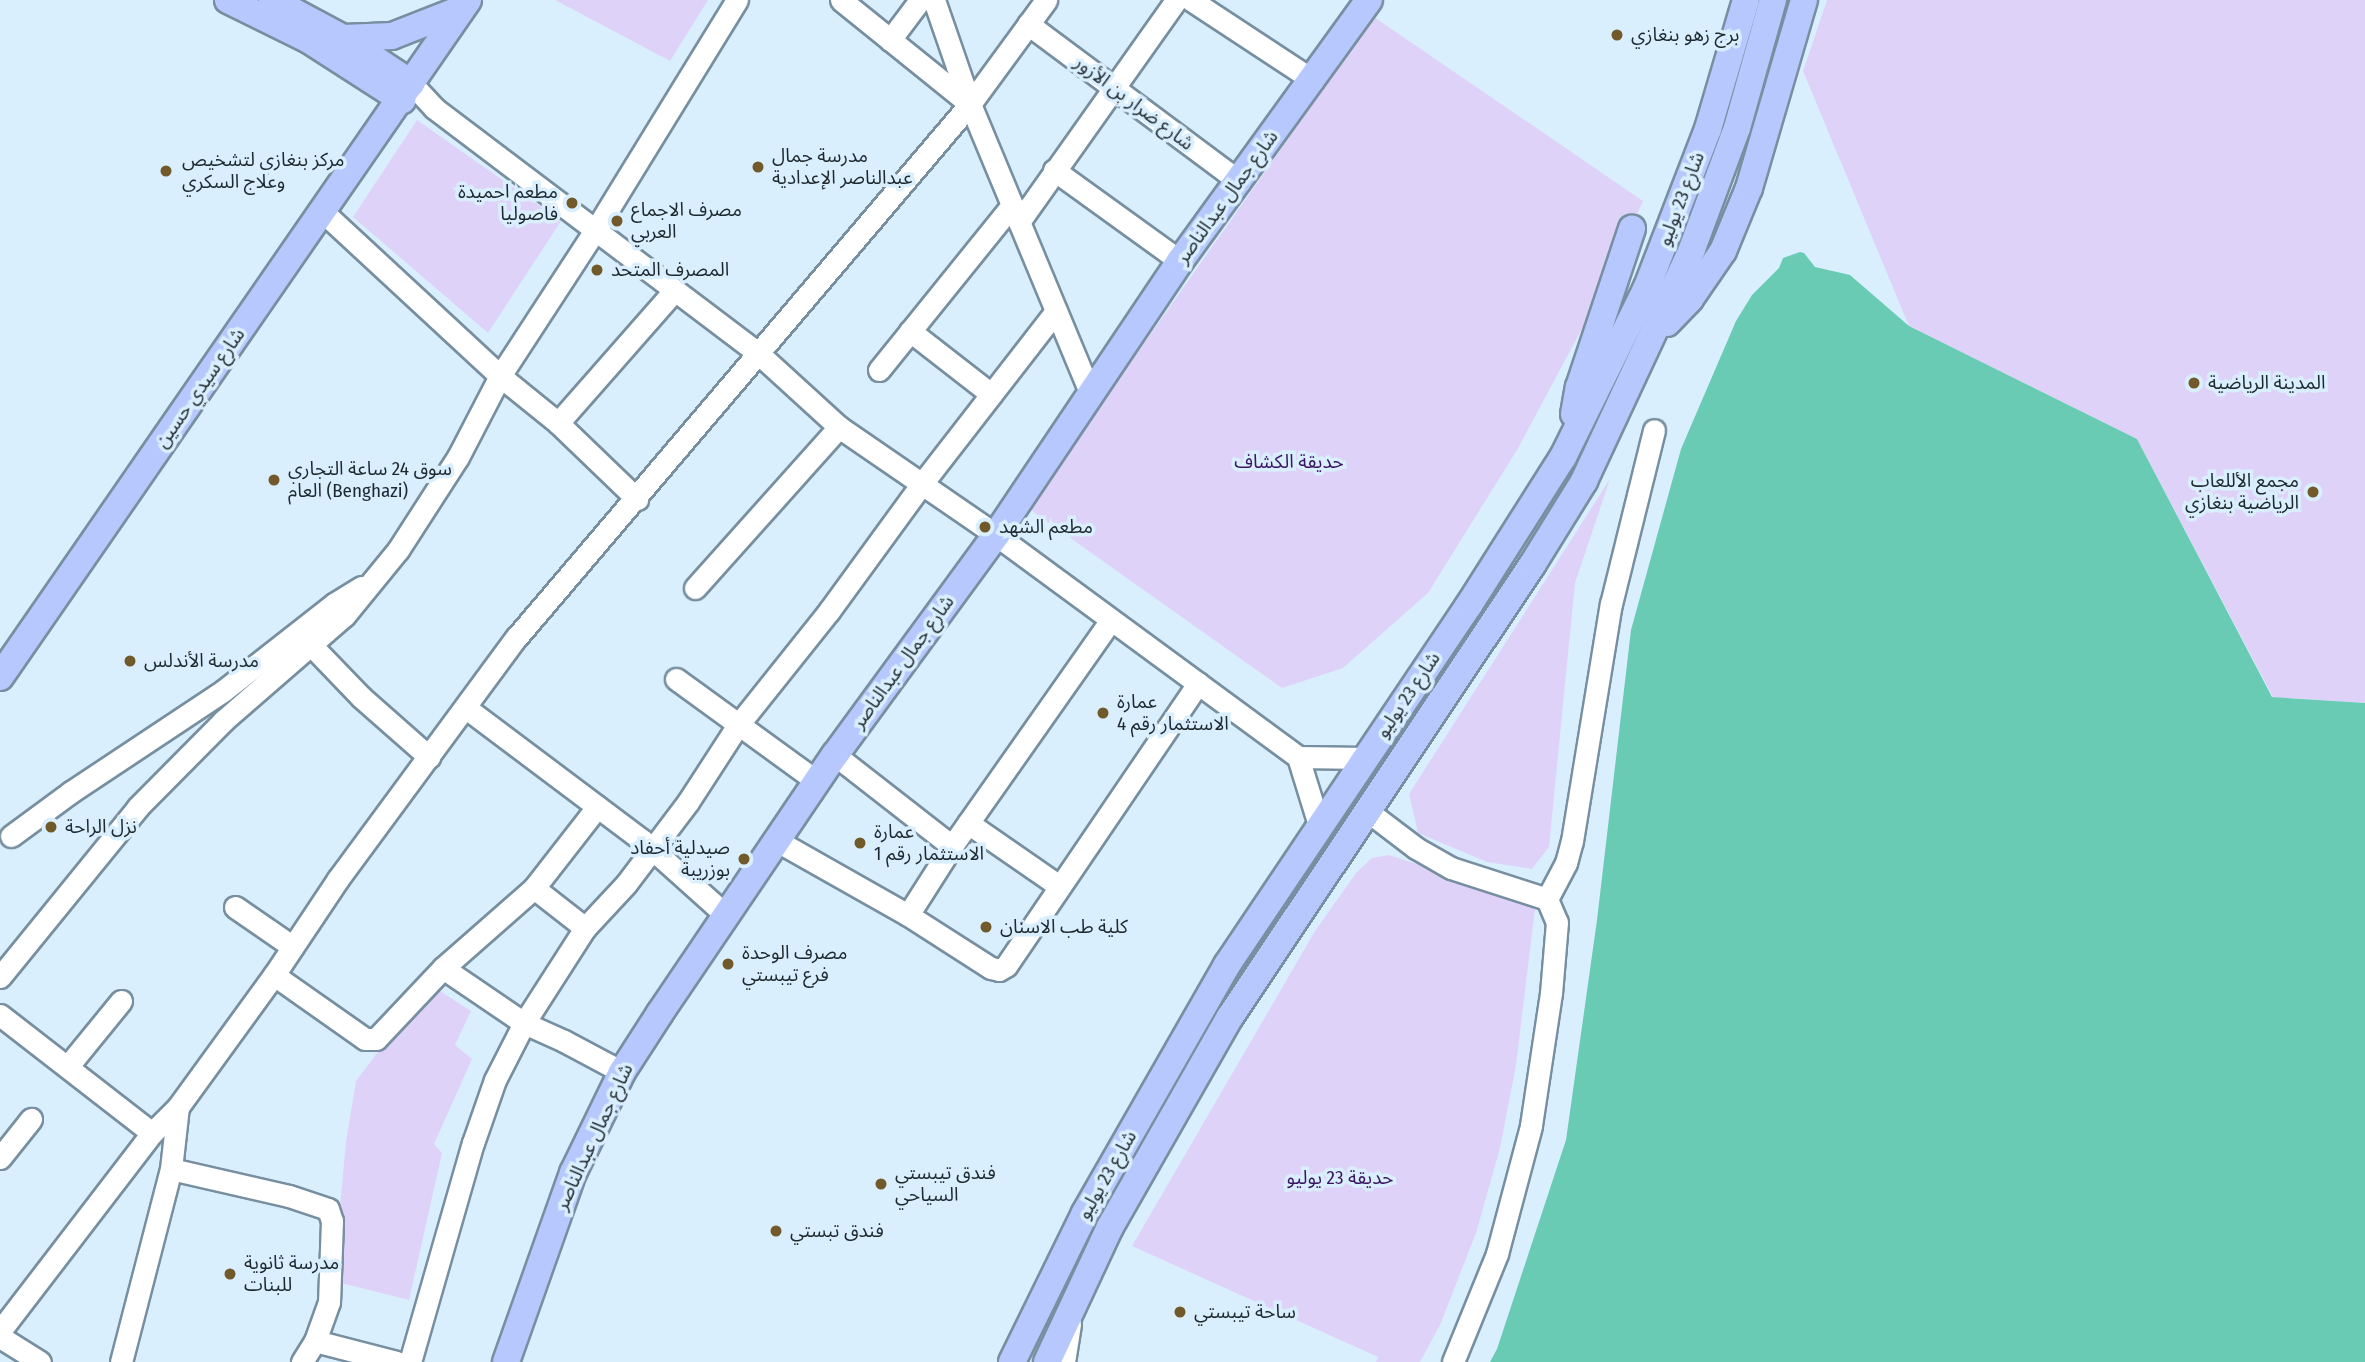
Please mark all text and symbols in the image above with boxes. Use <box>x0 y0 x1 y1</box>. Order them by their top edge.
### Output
place label: برج زهو بنغازي <box>1631 24 1739 46</box>
marker: برج زهو بنغازي <box>1609 27 1625 43</box>
street label: شارع ضرار بن الأزور <box>1070 51 1198 155</box>
street label: شارع جمال عبدالناصر <box>1171 126 1283 268</box>
place label: مدرسة جمال عبدالناصر الإعدادية <box>772 145 913 189</box>
place label: مركز بنغازي لتشخيص وعلاج السكري <box>182 149 345 193</box>
street label: شارع 23 يوليو <box>1653 149 1709 249</box>
marker: مدرسة جمال عبدالناصر الإعدادية <box>750 159 766 175</box>
marker: مركز بنغازي لتشخيص وعلاج السكري <box>156 161 176 181</box>
place label: مطعم احميدة فاصوليا <box>458 181 558 225</box>
marker: مطعم احميدة فاصوليا <box>564 195 580 211</box>
place label: مصرف الاجماع العربي <box>631 199 742 243</box>
marker: مصرف الاجماع العربي <box>609 213 625 229</box>
place label: المصرف المتحد <box>611 259 729 281</box>
marker: المصرف المتحد <box>589 262 605 278</box>
street label: شارع سيدي حسين <box>150 324 250 452</box>
place label: المدينة الرياضية <box>2208 372 2326 394</box>
marker: المدينة الرياضية <box>2186 375 2202 391</box>
park label: حديقة الكشاف <box>1234 451 1344 473</box>
place label: سوق 24 ساعة التجاري العام (Benghazi) <box>288 458 452 502</box>
place label: مجمع الأللعاب الرياضية بنغازي <box>2185 470 2299 514</box>
marker: سوق 24 ساعة التجاري العام (Benghazi) <box>266 472 282 488</box>
marker: مجمع الأللعاب الرياضية بنغازي <box>2305 484 2321 500</box>
place label: مطعم الشهد <box>999 516 1093 538</box>
marker: مطعم الشهد <box>977 519 993 535</box>
street label: شارع جمال عبدالناصر <box>847 591 959 733</box>
street label: شارع 23 يوليو <box>1371 648 1445 742</box>
place label: مدرسة الأندلس <box>144 650 259 672</box>
marker: مدرسة الأندلس <box>122 653 138 669</box>
place label: عمارة الاستثمار رقم 4 <box>1117 691 1229 735</box>
marker: عمارة الاستثمار رقم 4 <box>1095 705 1111 721</box>
place label: نزل الراحة <box>65 816 137 838</box>
marker: نزل الراحة <box>43 819 59 835</box>
place label: عمارة الاستثمار رقم 1 <box>874 821 984 865</box>
marker: عمارة الاستثمار رقم 1 <box>852 835 868 851</box>
place label: صيدلية أحفاد بوزريبة <box>630 837 730 881</box>
marker: صيدلية أحفاد بوزريبة <box>736 851 752 867</box>
place label: كلية طب الاسنان <box>1000 916 1128 938</box>
marker: كلية طب الاسنان <box>978 919 994 935</box>
place label: مصرف الوحدة فرع تيبستي <box>742 942 848 986</box>
marker: مصرف الوحدة فرع تيبستي <box>720 956 736 972</box>
street label: شارع جمال عبدالناصر <box>550 1060 638 1214</box>
street label: شارع 23 يوليو <box>1072 1127 1142 1223</box>
place label: فندق تيبستي السياحي <box>895 1162 996 1206</box>
park label: حديقة 23 يوليو <box>1286 1167 1394 1189</box>
marker: فندق تيبستي السياحي <box>873 1176 889 1192</box>
place label: فندق تبستي <box>790 1220 884 1242</box>
marker: فندق تبستي <box>768 1223 784 1239</box>
place label: مدرسة ثانوية للبنات <box>244 1252 339 1296</box>
marker: مدرسة ثانوية للبنات <box>222 1266 238 1282</box>
place label: ساحة تيبستي <box>1194 1301 1296 1323</box>
marker: ساحة تيبستي <box>1172 1304 1188 1320</box>

